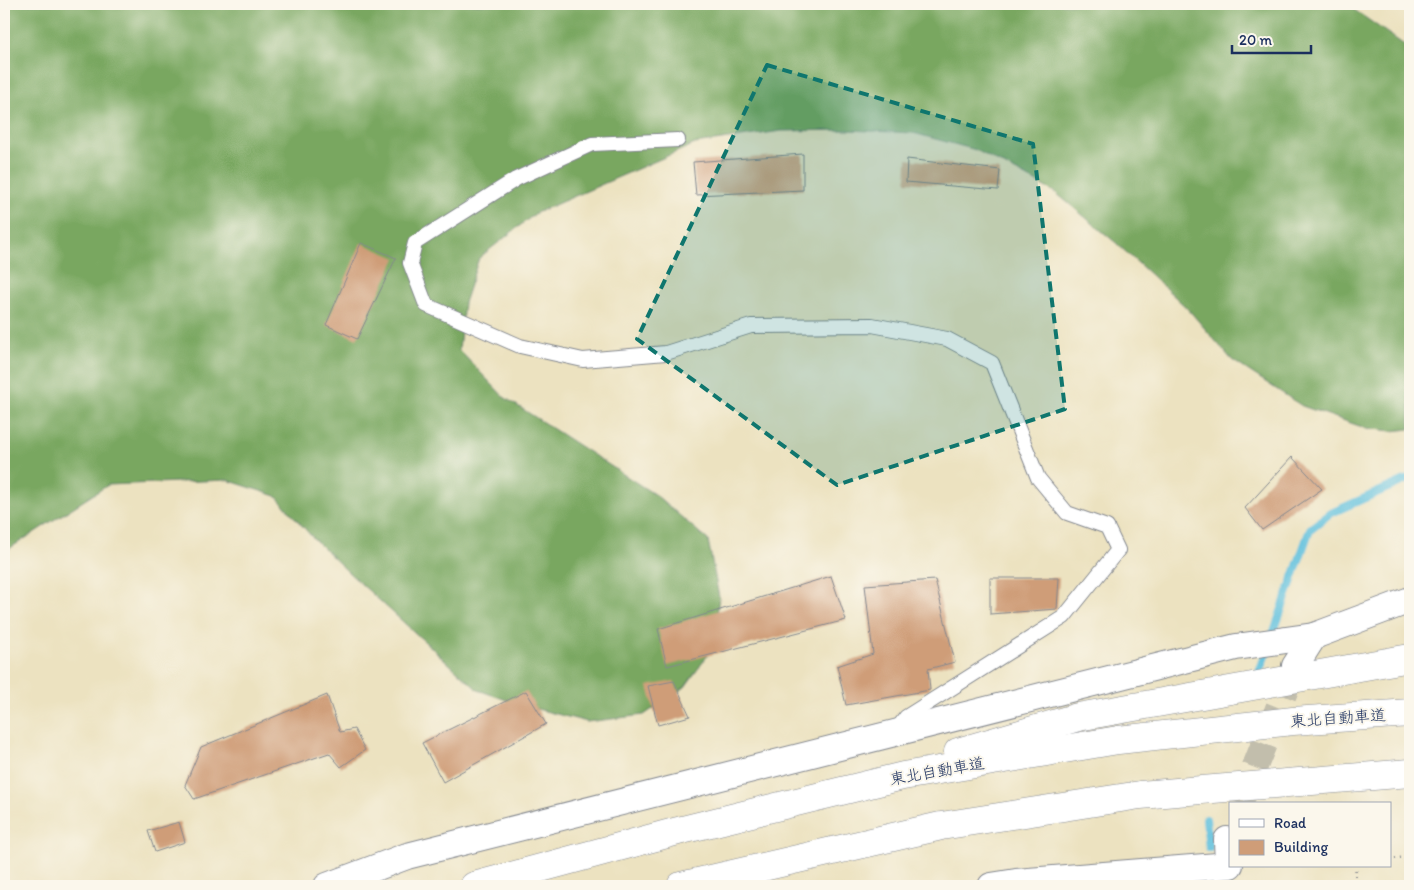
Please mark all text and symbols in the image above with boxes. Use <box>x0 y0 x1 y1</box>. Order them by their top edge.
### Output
scale bar <box>1232 22 1310 54</box>
text: 20 m <box>1239 31 1273 49</box>
street label: 東北自動車道 <box>1289 705 1387 731</box>
street label: 東北自動車道 <box>888 753 986 789</box>
legend <box>1229 802 1392 868</box>
text: Road <box>1274 814 1307 832</box>
text: Building <box>1274 838 1328 856</box>

